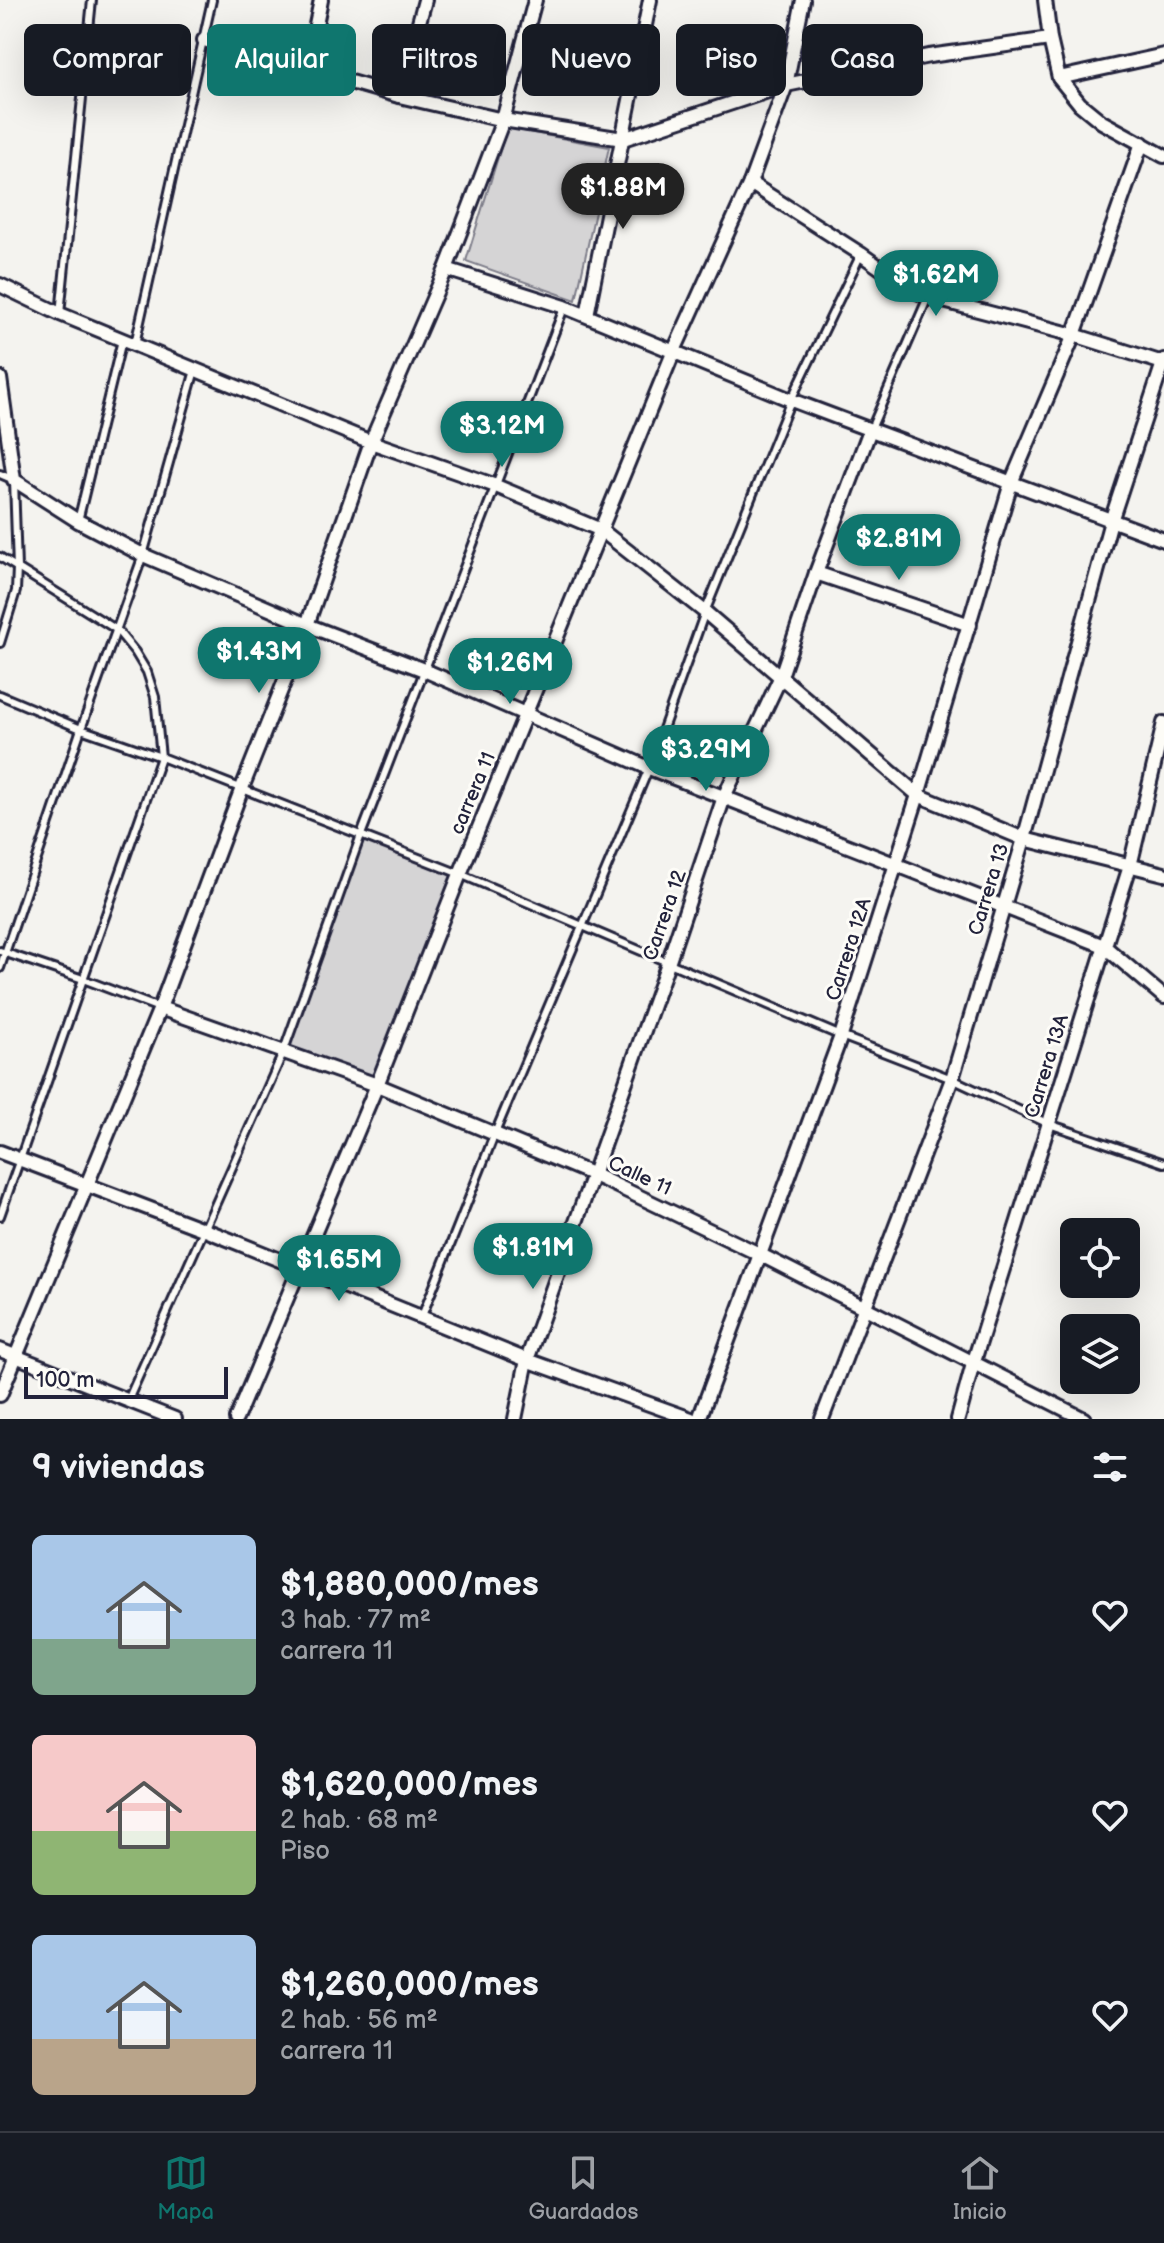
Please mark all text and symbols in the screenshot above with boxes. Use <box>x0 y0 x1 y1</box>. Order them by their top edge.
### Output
chip: Comprar <box>24 24 191 96</box>
chip: Alquilar <box>207 24 356 96</box>
chip: Filtros <box>372 24 506 96</box>
chip: Nuevo <box>522 24 660 96</box>
chip: Piso <box>676 24 786 96</box>
chip: Casa <box>802 24 923 96</box>
pin: $1.88M <box>558 163 688 231</box>
text: $1.88M <box>579 173 667 204</box>
pin: $1.62M <box>871 250 1001 318</box>
text: $1.62M <box>892 260 980 291</box>
pin: $3.12M <box>437 401 567 469</box>
text: $3.12M <box>459 411 545 442</box>
pin: $2.81M <box>834 514 964 582</box>
text: $2.81M <box>855 524 943 555</box>
pin: $1.43M <box>194 627 324 695</box>
text: $1.43M <box>216 637 302 668</box>
pin: $1.26M <box>445 638 575 706</box>
text: $1.26M <box>466 648 554 679</box>
pin: $3.29M <box>641 725 771 793</box>
text: $3.29M <box>660 735 752 766</box>
street label: carrera 11 <box>445 749 501 838</box>
street label: Carrera 13 <box>964 840 1014 938</box>
street label: Carrera 12 <box>638 867 692 964</box>
street label: Carrera 12A <box>821 894 877 1004</box>
street label: Carrera 13A <box>1020 1011 1074 1121</box>
street label: Calle 11 <box>604 1151 675 1201</box>
map controls <box>1060 1218 1140 1394</box>
button: locate <box>1060 1218 1140 1298</box>
pin: $1.81M <box>468 1223 598 1291</box>
text: $1.81M <box>492 1233 574 1264</box>
pin: $1.65M <box>274 1235 404 1303</box>
text: $1.65M <box>296 1245 382 1276</box>
button: layers <box>1060 1314 1140 1394</box>
scale bar <box>24 1363 228 1399</box>
text: 100 m <box>36 1367 95 1394</box>
icon: filters <box>1088 1445 1132 1489</box>
text: 9 viviendas <box>32 1447 205 1488</box>
text: $1,880,000/mes <box>280 1564 539 1605</box>
icon: home <box>96 1567 192 1663</box>
icon: heart <box>1088 1593 1132 1637</box>
text: 3 hab. · 77 m² <box>280 1605 431 1636</box>
text: carrera 11 <box>280 1636 393 1667</box>
text: $1,620,000/mes <box>280 1764 538 1805</box>
icon: home <box>96 1767 192 1863</box>
icon: heart <box>1088 1793 1132 1837</box>
text: 2 hab. · 68 m² <box>280 1805 438 1836</box>
text: Piso <box>280 1836 330 1867</box>
text: $1,260,000/mes <box>280 1964 539 2005</box>
icon: home <box>96 1967 192 2063</box>
icon: heart <box>1088 1993 1132 2037</box>
text: 2 hab. · 56 m² <box>280 2005 438 2036</box>
text: carrera 11 <box>280 2036 393 2067</box>
tab: Mapa <box>157 2151 214 2226</box>
tab: Guardados <box>529 2151 638 2226</box>
tab: Inicio <box>953 2151 1007 2226</box>

